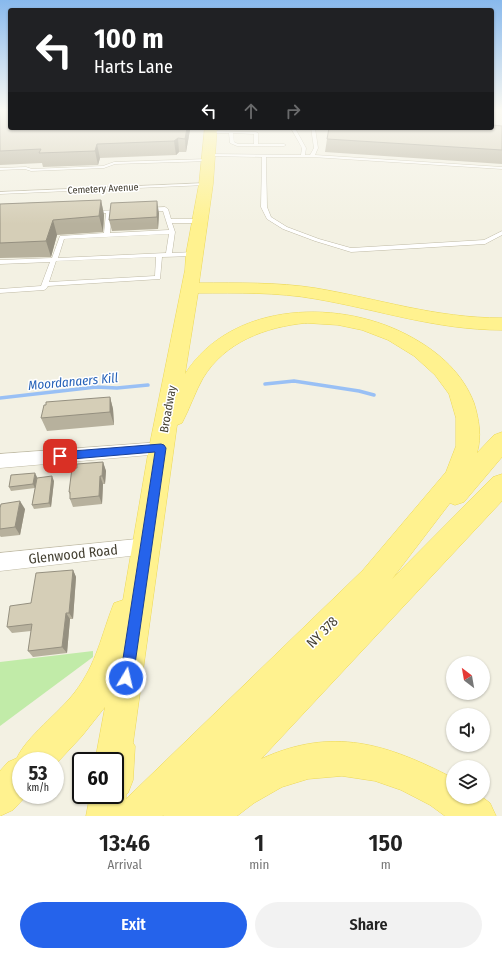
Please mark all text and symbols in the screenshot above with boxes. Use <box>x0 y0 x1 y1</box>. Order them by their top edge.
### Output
text: 100 m <box>94 22 164 55</box>
icon: left <box>28 24 80 76</box>
text: Harts Lane <box>94 56 173 78</box>
icon: left <box>198 100 220 122</box>
icon: ahead <box>240 100 262 122</box>
icon: right <box>282 100 304 122</box>
street label: Cemetery Avenue <box>67 181 139 197</box>
water label: Moordanaers Kill <box>27 370 119 393</box>
street label: Broadway <box>157 384 179 434</box>
pin <box>43 439 77 473</box>
icon: arrive <box>49 445 71 467</box>
street label: Glenwood Road <box>28 541 119 568</box>
street label: NY 378 <box>303 613 342 652</box>
north arrow <box>446 656 490 700</box>
map controls <box>446 656 490 804</box>
position arrow <box>105 657 147 699</box>
button: sound <box>446 708 490 752</box>
speed limit sign: 60 <box>72 752 124 804</box>
button: layers <box>446 760 490 804</box>
text: 53 <box>28 761 48 785</box>
text: km/h <box>27 782 49 794</box>
text: 13:46 <box>99 829 150 857</box>
text: 1 <box>254 829 264 857</box>
text: 150 <box>368 829 403 857</box>
text: Arrival <box>107 857 142 872</box>
text: min <box>249 857 269 872</box>
text: m <box>381 857 391 872</box>
button: Exit <box>20 902 247 948</box>
button: Share <box>255 902 482 948</box>

